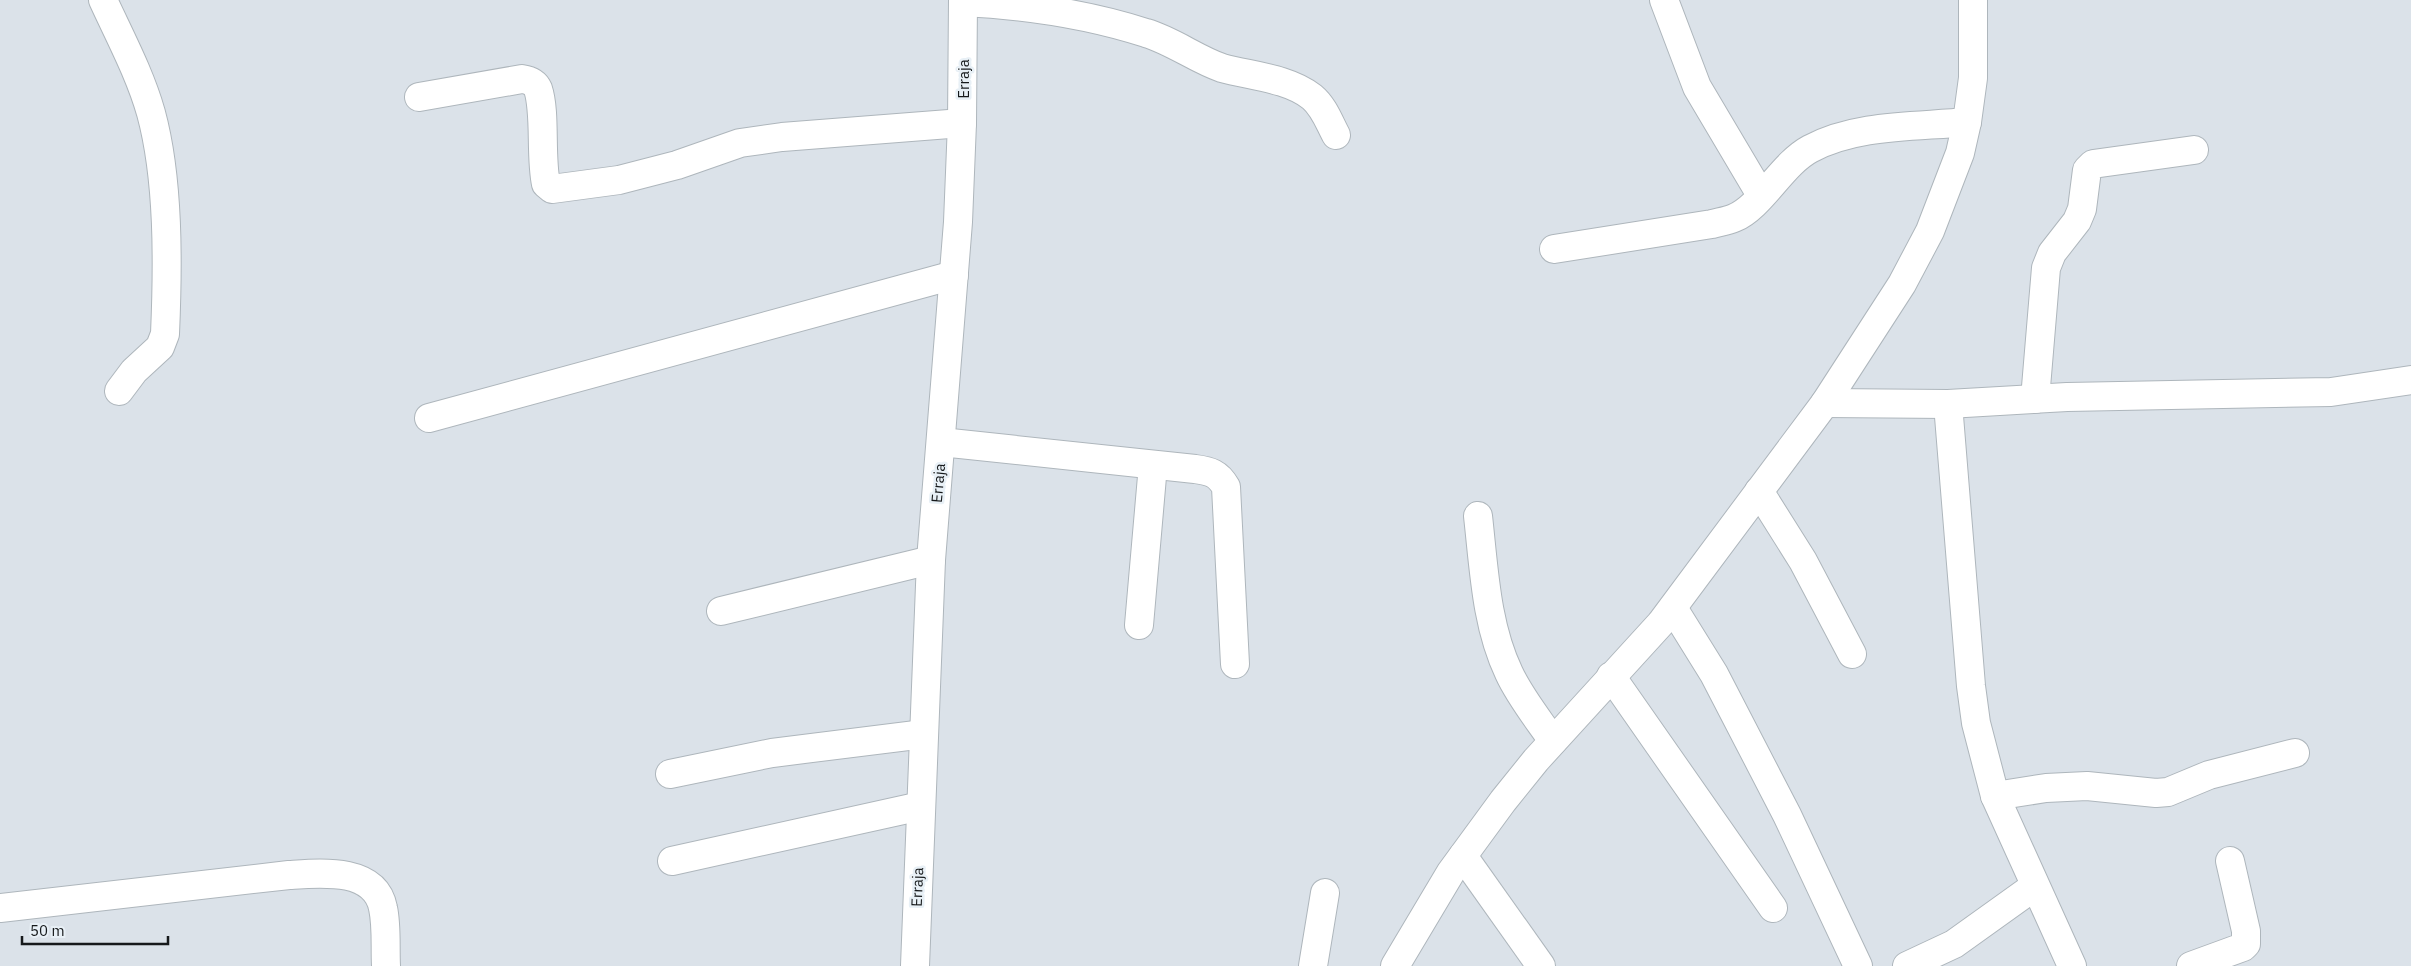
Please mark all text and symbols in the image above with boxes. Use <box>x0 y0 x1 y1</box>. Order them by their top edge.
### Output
street label: Erraja <box>954 59 973 99</box>
street label: Erraja <box>927 463 949 503</box>
street label: Erraja <box>907 867 927 907</box>
scale bar <box>22 914 169 946</box>
text: 50 m <box>30 921 65 940</box>

